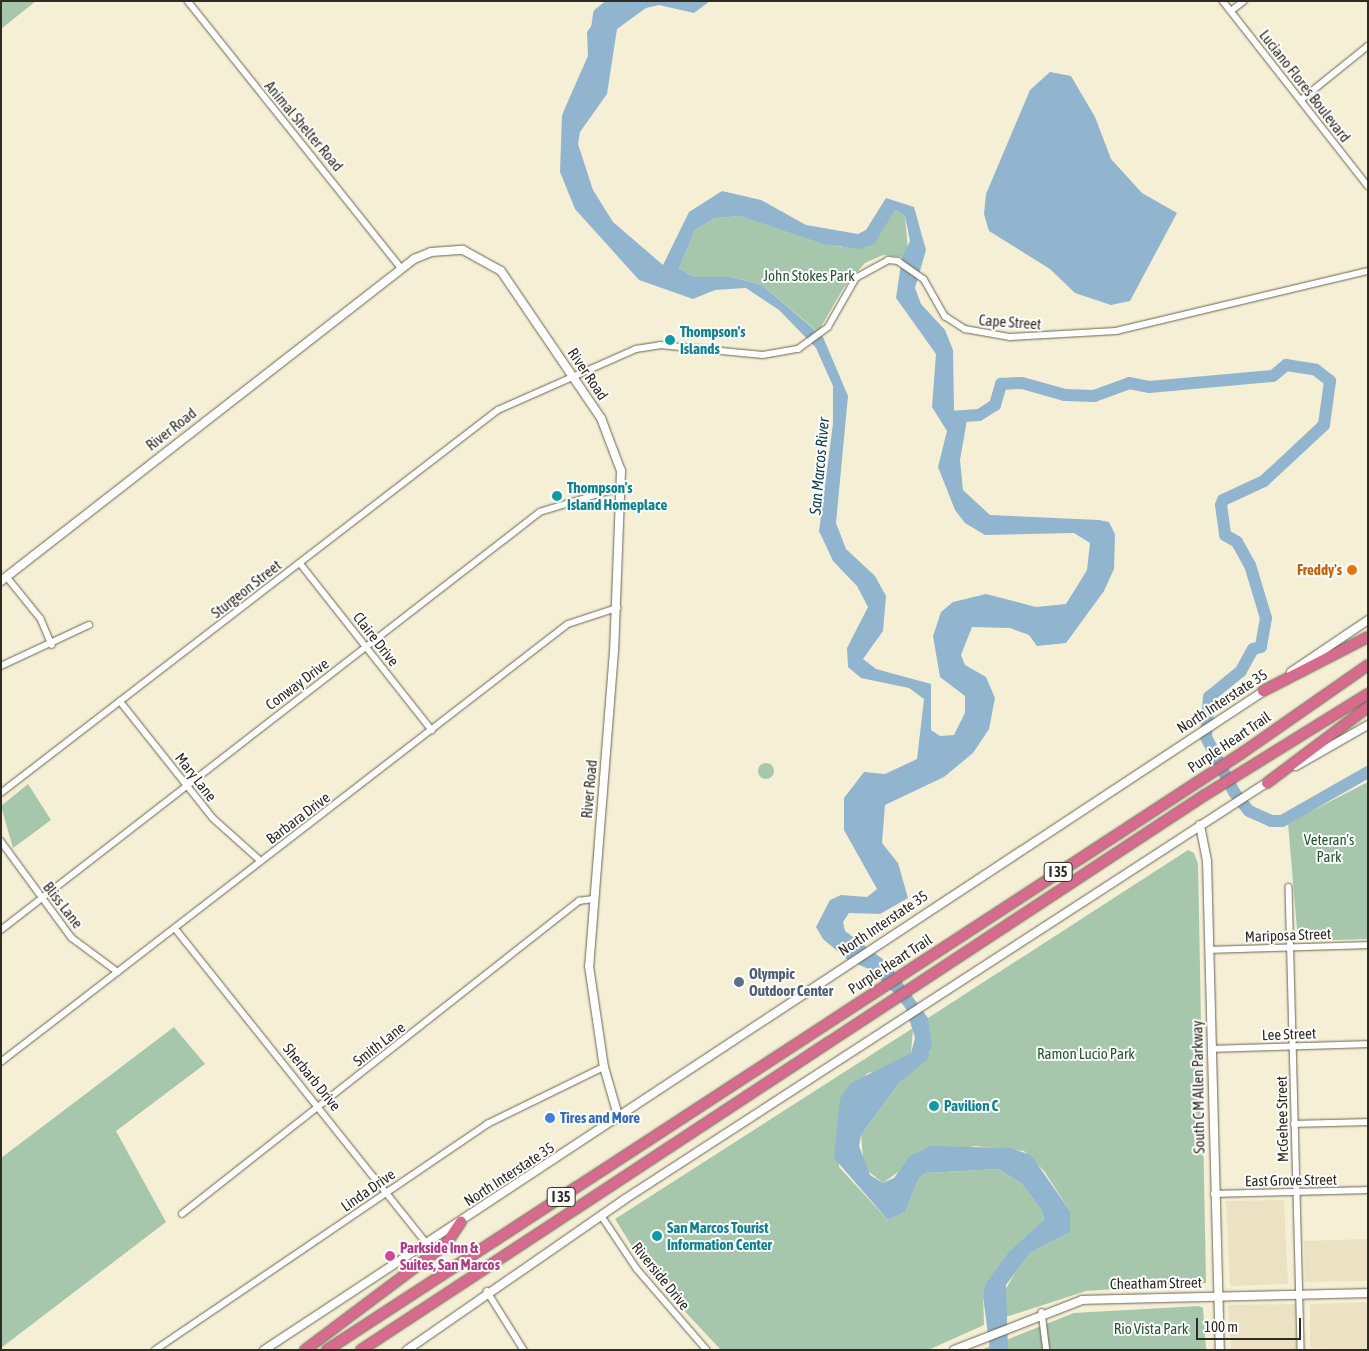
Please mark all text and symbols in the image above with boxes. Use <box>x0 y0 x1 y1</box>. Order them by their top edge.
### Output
street label: Luciano Flores Boulevard <box>1256 26 1354 146</box>
street label: Animal Shelter Road <box>261 77 347 175</box>
park label: John Stokes Park <box>763 267 855 285</box>
street label: Cape Street <box>978 311 1042 333</box>
place label: Thompson's Islands <box>680 322 746 357</box>
marker: Thompson's Islands <box>664 334 676 346</box>
street label: River Road <box>564 345 612 403</box>
street label: River Road <box>142 404 200 454</box>
water label: San Marcos River <box>805 416 833 516</box>
place label: Thompson's Island Homeplace <box>567 478 667 513</box>
marker: Thompson's Island Homeplace <box>551 490 563 502</box>
street label: Sturgeon Street <box>207 556 285 622</box>
place label: Freddy's <box>1297 561 1342 579</box>
marker: Freddy's <box>1346 564 1358 576</box>
street label: Claire Drive <box>349 608 403 670</box>
street label: Conway Drive <box>262 654 332 714</box>
street label: North Interstate 35 <box>1173 665 1271 737</box>
street label: Purple Heart Trail <box>1184 708 1274 776</box>
street label: Mary Lane <box>172 749 220 805</box>
street label: River Road <box>577 759 601 819</box>
street label: Barbara Drive <box>263 788 333 848</box>
park label: Veteran's Park <box>1304 830 1354 865</box>
road number: I 35 <box>1043 860 1073 884</box>
street label: Bliss Lane <box>39 878 87 932</box>
street label: North Interstate 35 <box>835 886 931 960</box>
street label: Mariposa Street <box>1245 924 1331 946</box>
street label: Purple Heart Trail <box>845 930 935 998</box>
place label: Olympic Outdoor Center <box>749 964 833 999</box>
marker: Olympic Outdoor Center <box>733 976 745 988</box>
street label: Smith Lane <box>349 1018 409 1070</box>
street label: South C M Allen Parkway <box>1188 1020 1208 1154</box>
street label: Lee Street <box>1262 1024 1316 1044</box>
street label: Sherbarb Drive <box>279 1040 345 1114</box>
park label: Ramon Lucio Park <box>1037 1045 1135 1063</box>
street label: McGehee Street <box>1272 1076 1292 1162</box>
place label: Pavilion C <box>944 1097 998 1115</box>
marker: Pavilion C <box>928 1100 940 1112</box>
place label: Tires and More <box>560 1109 640 1127</box>
marker: Tires and More <box>544 1112 556 1124</box>
street label: North Interstate 35 <box>460 1138 558 1210</box>
street label: Linda Drive <box>338 1165 398 1215</box>
street label: East Grove Street <box>1245 1170 1337 1190</box>
road number: I 35 <box>546 1186 576 1208</box>
place label: San Marcos Tourist Information Center <box>667 1218 772 1253</box>
marker: San Marcos Tourist Information Center <box>651 1230 663 1242</box>
place label: Parkside Inn & Suites, San Marcos <box>400 1238 500 1273</box>
street label: Riverside Drive <box>628 1238 694 1314</box>
marker: Parkside Inn & Suites, San Marcos <box>384 1250 396 1262</box>
street label: Cheatham Street <box>1110 1273 1202 1293</box>
scale bar <box>1199 1308 1304 1340</box>
text: 100 m <box>1204 1318 1238 1335</box>
park label: Rio Vista Park <box>1114 1320 1188 1338</box>

